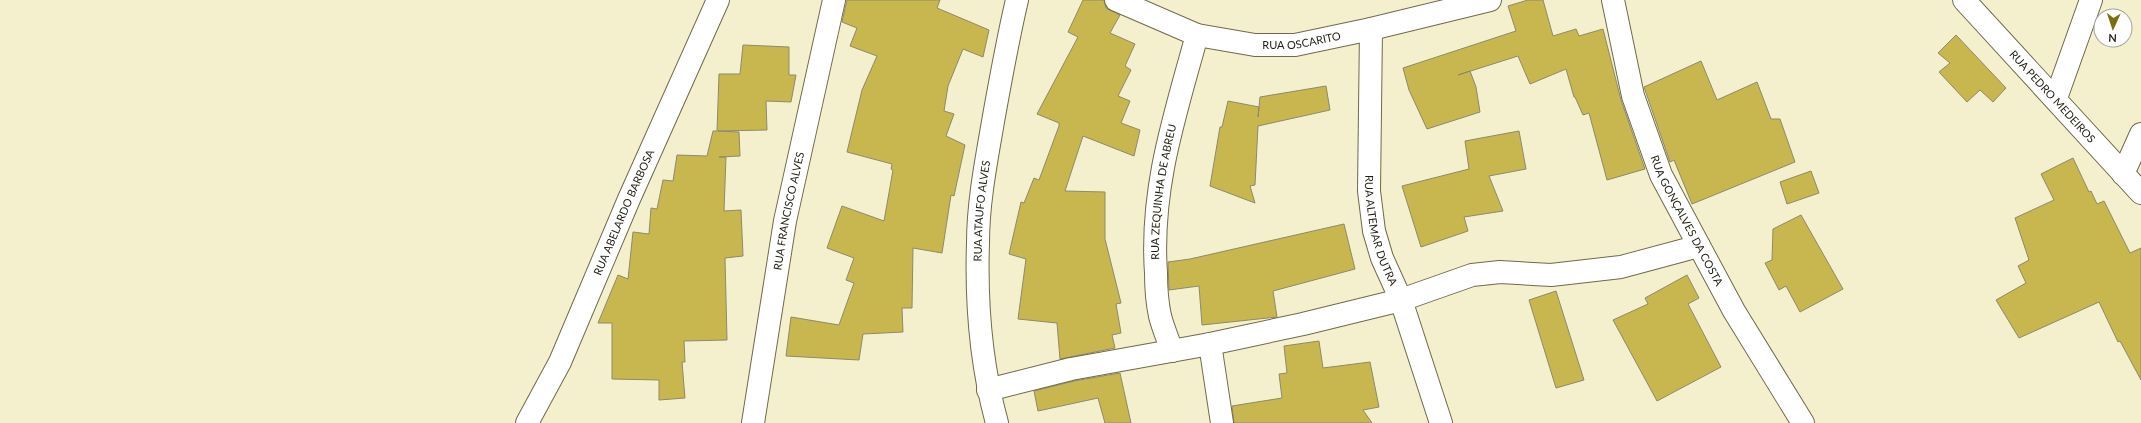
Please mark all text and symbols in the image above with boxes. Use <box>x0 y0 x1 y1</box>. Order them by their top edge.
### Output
north arrow <box>2093 8 2133 48</box>
street label: RUA OSCARITO <box>1262 29 1342 51</box>
text: N <box>2108 32 2117 45</box>
street label: RUA PEDRO MEDEIROS <box>2007 47 2098 145</box>
street label: RUA ZEQUINHA DE ABREU <box>1148 122 1178 260</box>
street label: RUA ABELARDO BARBOSA <box>590 147 657 277</box>
street label: RUA FRANCISCO ALVES <box>770 150 806 271</box>
street label: RUA GONÇALVES DA COSTA <box>1648 153 1726 288</box>
street label: RUA ATAUFO ALVES <box>971 159 992 261</box>
street label: RUA ALTEMAR DUTRA <box>1363 175 1401 288</box>

